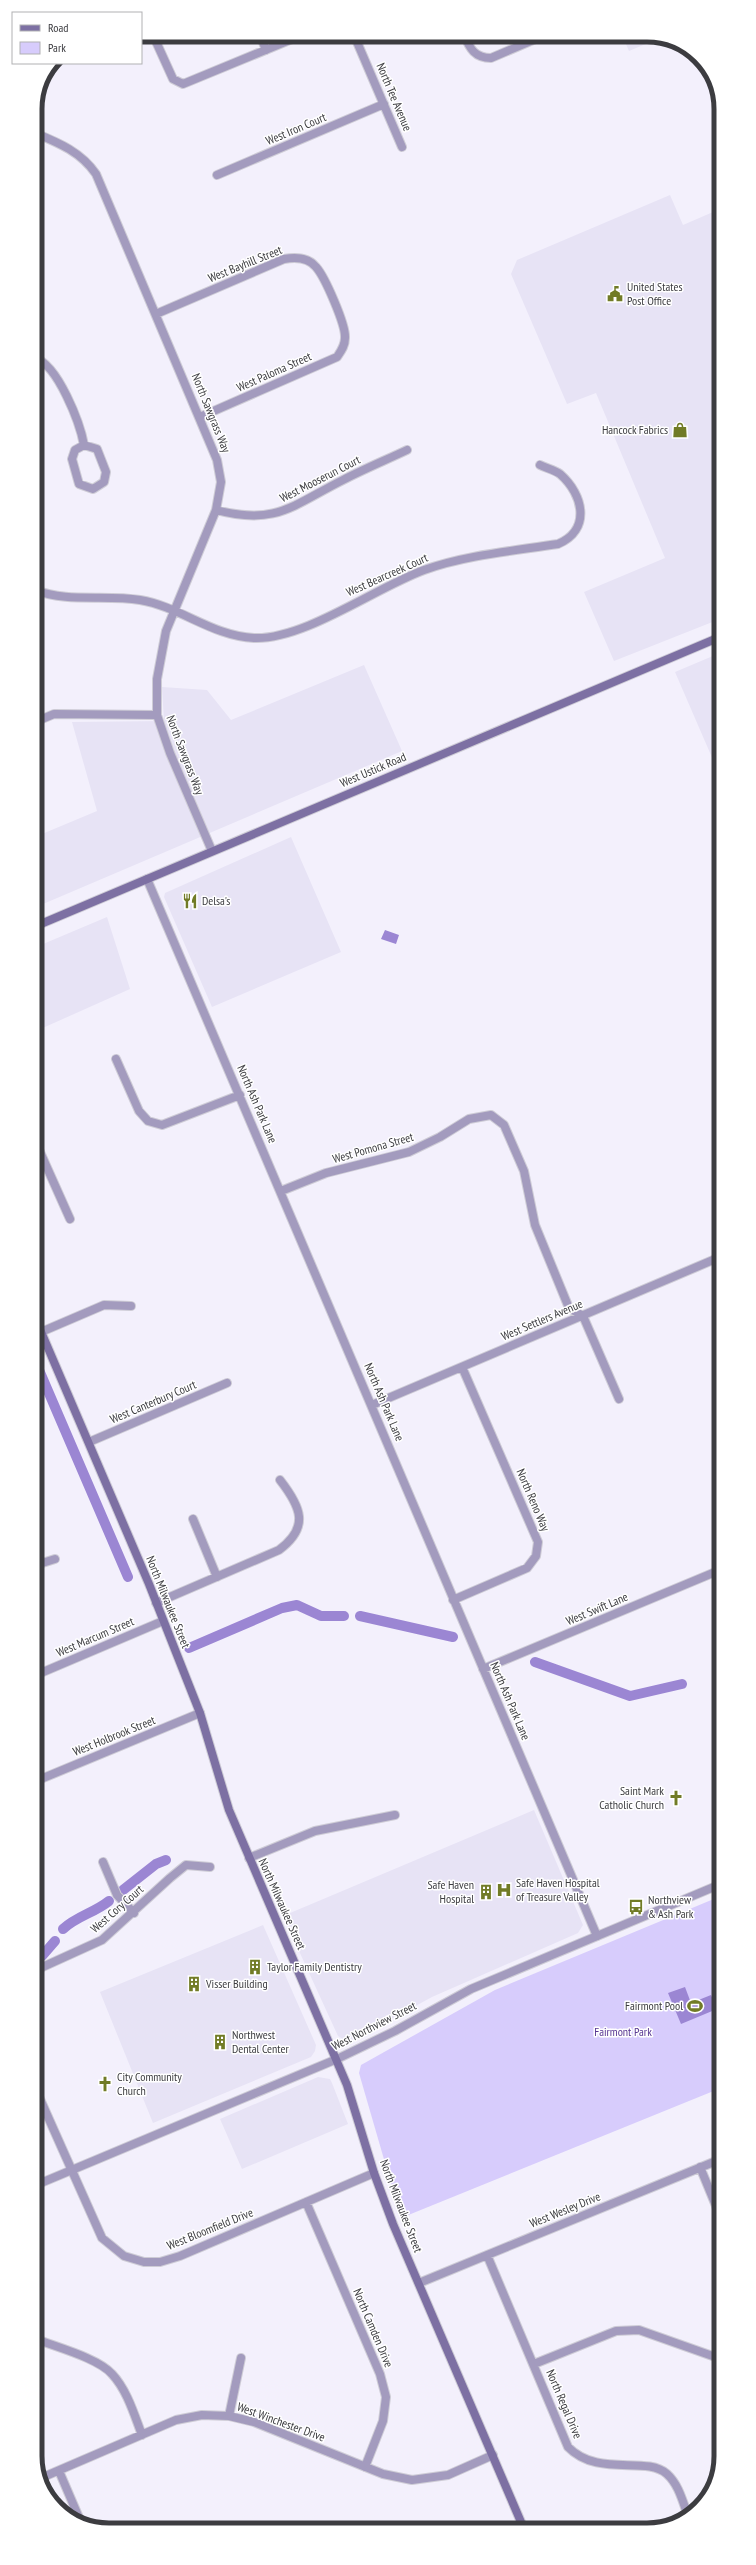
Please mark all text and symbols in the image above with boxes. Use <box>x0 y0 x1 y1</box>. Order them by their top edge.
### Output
legend <box>12 12 142 64</box>
text: Road <box>48 20 68 35</box>
text: Park <box>48 40 66 55</box>
street label: North Tee Avenue <box>373 60 416 133</box>
street label: West Iron Court <box>263 109 329 148</box>
street label: West Bayhill Street <box>206 242 285 285</box>
place label: United States Post Office <box>627 279 682 308</box>
public building icon: United States Post Office <box>606 285 624 303</box>
street label: West Paloma Street <box>234 348 314 395</box>
street label: North Sawgrass Way <box>189 371 234 455</box>
shop icon: Hancock Fabrics <box>671 421 689 439</box>
place label: Hancock Fabrics <box>602 422 668 437</box>
street label: West Mooserun Court <box>277 452 363 505</box>
street label: West Bearcreek Court <box>344 550 431 599</box>
street label: North Sawgrass Way <box>163 713 208 797</box>
street label: West Ustick Road <box>337 749 408 790</box>
restaurant icon: Delsa's <box>181 892 199 910</box>
place label: Delsa's <box>202 893 230 908</box>
street label: North Ash Park Lane <box>234 1062 281 1145</box>
street label: West Pomona Street <box>331 1129 416 1166</box>
street label: West Settlers Avenue <box>499 1296 585 1343</box>
street label: North Ash Park Lane <box>361 1360 408 1443</box>
street label: West Canterbury Court <box>107 1376 199 1426</box>
street label: North Reno Way <box>514 1466 554 1534</box>
street label: North Milwaukee Street <box>143 1553 194 1651</box>
street label: West Swift Lane <box>564 1589 630 1628</box>
street label: West Marcum Street <box>54 1613 137 1660</box>
street label: North Ash Park Lane <box>487 1659 534 1742</box>
street label: West Holbrook Street <box>70 1712 158 1759</box>
place label: Saint Mark Catholic Church <box>599 1783 664 1812</box>
church icon: Saint Mark Catholic Church <box>667 1789 685 1807</box>
street label: North Milwaukee Street <box>256 1856 310 1952</box>
place label: Safe Haven Hospital of Treasure Valley <box>516 1875 600 1904</box>
place label: Safe Haven Hospital <box>427 1877 474 1906</box>
street label: West Cory Court <box>87 1881 147 1936</box>
hospital icon: Safe Haven Hospital of Treasure Valley <box>495 1881 513 1899</box>
building icon: Safe Haven Hospital <box>477 1883 495 1901</box>
place label: Northview & Ash Park <box>648 1892 694 1921</box>
bus stop icon: Northview & Ash Park <box>627 1898 645 1916</box>
building icon: Taylor Family Dentistry <box>246 1958 264 1976</box>
place label: Taylor Family Dentistry <box>267 1959 362 1974</box>
building icon: Visser Building <box>185 1975 203 1993</box>
place label: Visser Building <box>205 1976 268 1991</box>
sports icon: Fairmont Pool <box>686 1997 704 2015</box>
street label: West Northview Street <box>329 1998 419 2053</box>
place label: Fairmont Pool <box>625 1998 683 2013</box>
park label: Fairmont Park <box>594 2024 652 2039</box>
place label: Northwest Dental Center <box>232 2027 290 2056</box>
building icon: Northwest Dental Center <box>211 2033 229 2051</box>
place label: City Community Church <box>117 2069 182 2098</box>
church icon: City Community Church <box>96 2075 114 2093</box>
street label: North Milwaukee Street <box>377 2157 426 2255</box>
street label: West Wesley Drive <box>527 2189 602 2231</box>
street label: West Bloomfield Drive <box>165 2204 255 2253</box>
street label: North Camden Drive <box>350 2286 397 2369</box>
street label: North Regal Drive <box>543 2367 586 2441</box>
street label: West Winchester Drive <box>235 2399 327 2444</box>

